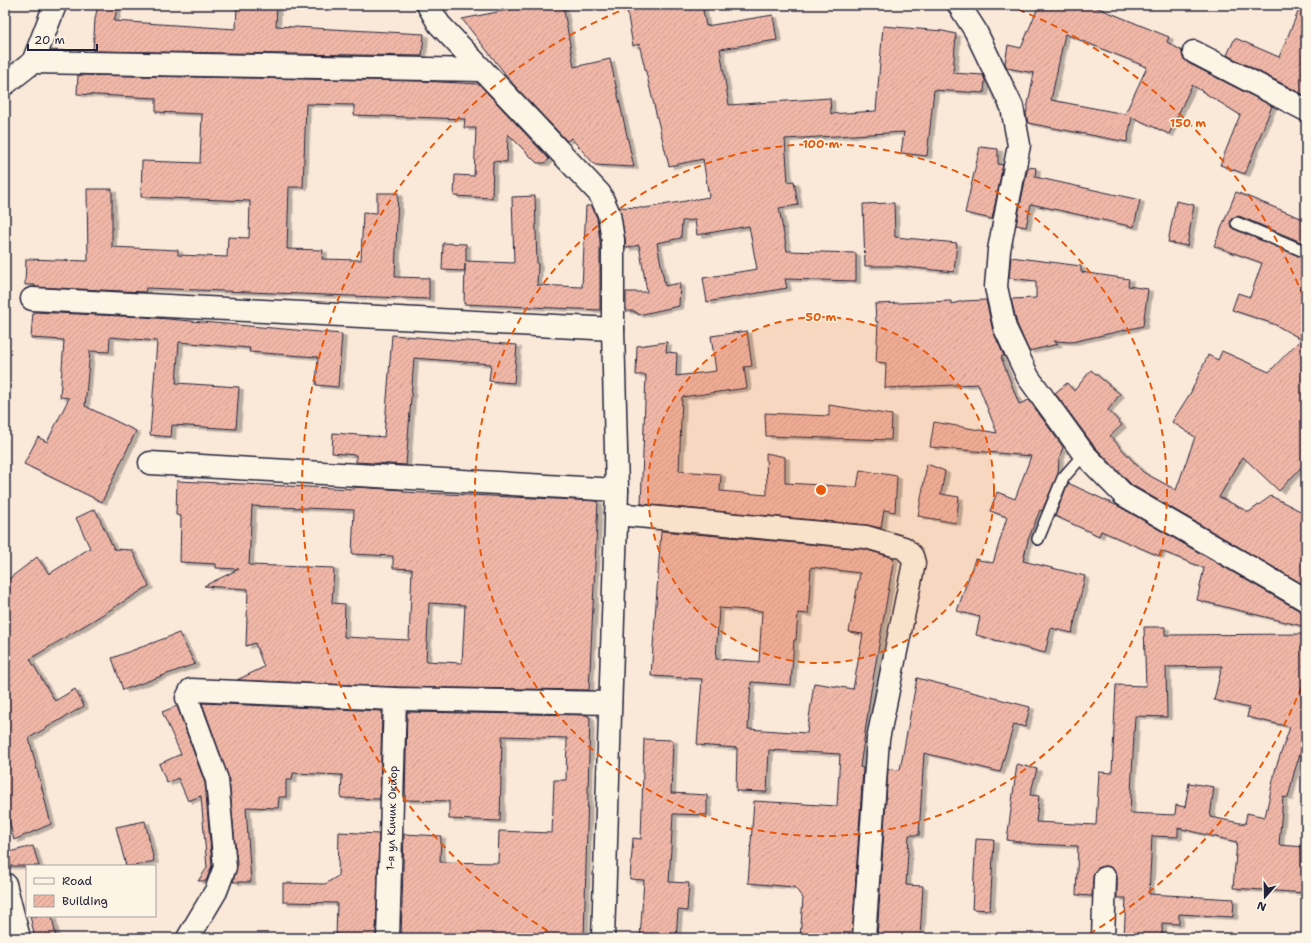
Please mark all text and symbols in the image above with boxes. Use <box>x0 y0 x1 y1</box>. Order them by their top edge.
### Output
scale bar <box>28 26 97 52</box>
text: 20 m <box>34 32 65 48</box>
text: 150 m <box>1170 115 1206 131</box>
text: 100 m <box>803 136 840 152</box>
text: 50 m <box>806 309 837 325</box>
centre of rings <box>814 483 828 497</box>
street label: 1-я ул Кичик Окйор <box>383 765 401 871</box>
legend <box>26 865 156 917</box>
text: Road <box>62 873 93 889</box>
north arrow <box>1245 877 1285 917</box>
text: Building <box>62 893 108 909</box>
text: N <box>1255 897 1268 914</box>

